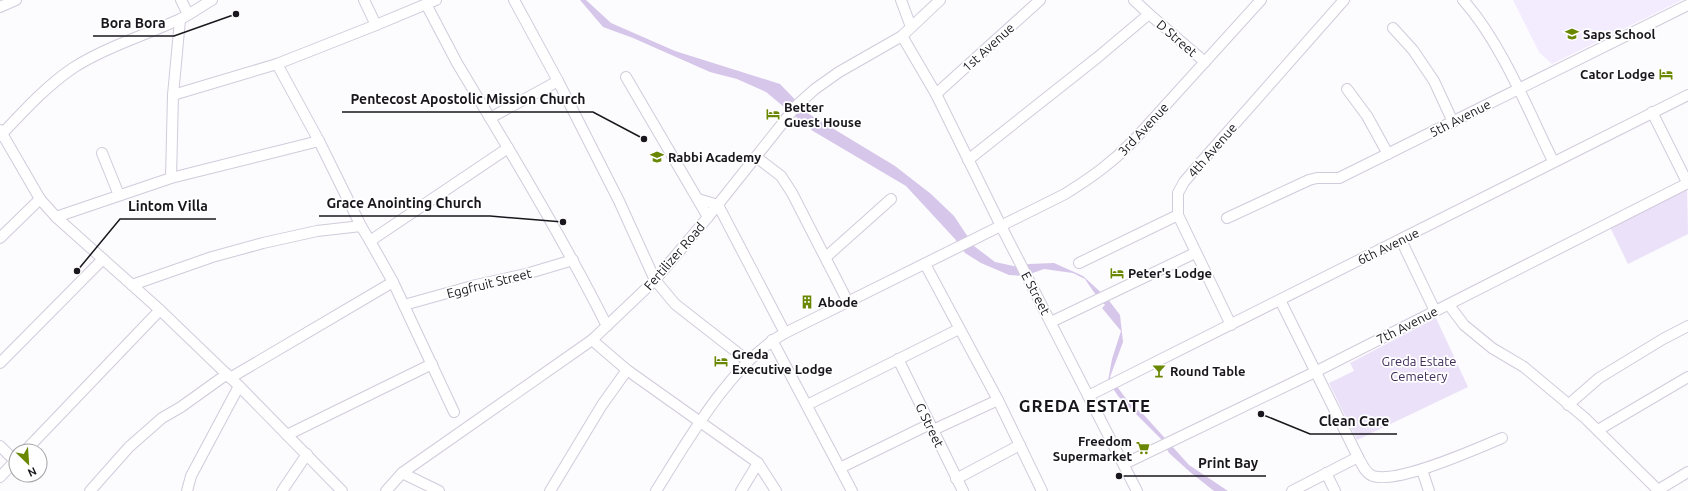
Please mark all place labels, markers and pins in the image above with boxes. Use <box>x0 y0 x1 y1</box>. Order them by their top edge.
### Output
callout: Bora Bora <box>93 10 174 36</box>
school or university icon: Saps School <box>1564 26 1580 42</box>
place label: Saps School <box>1583 27 1656 41</box>
hotel icon: Cator Lodge <box>1658 66 1674 82</box>
place label: Cator Lodge <box>1580 67 1655 81</box>
callout: Pentecost Apostolic Mission Church <box>342 86 593 112</box>
place label: Better Guest House <box>784 100 861 129</box>
hotel icon: Better Guest House <box>765 106 781 122</box>
school or university icon: Rabbi Academy <box>649 149 665 165</box>
place label: Rabbi Academy <box>668 150 761 164</box>
callout: Grace Anointing Church <box>319 190 490 216</box>
callout: Lintom Villa <box>120 193 216 219</box>
hotel icon: Peter's Lodge <box>1109 265 1125 281</box>
place label: Peter's Lodge <box>1128 266 1212 280</box>
building icon: Abode <box>799 294 815 310</box>
place label: Abode <box>818 295 858 309</box>
place label: Greda Executive Lodge <box>732 347 833 376</box>
hotel icon: Greda Executive Lodge <box>713 353 729 369</box>
bar icon: Round Table <box>1151 363 1167 379</box>
place label: Round Table <box>1170 364 1245 378</box>
callout: Clean Care <box>1310 408 1397 434</box>
place label: Freedom Supermarket <box>1053 434 1132 463</box>
supermarket icon: Freedom Supermarket <box>1135 440 1151 456</box>
callout: Print Bay <box>1190 450 1266 476</box>

